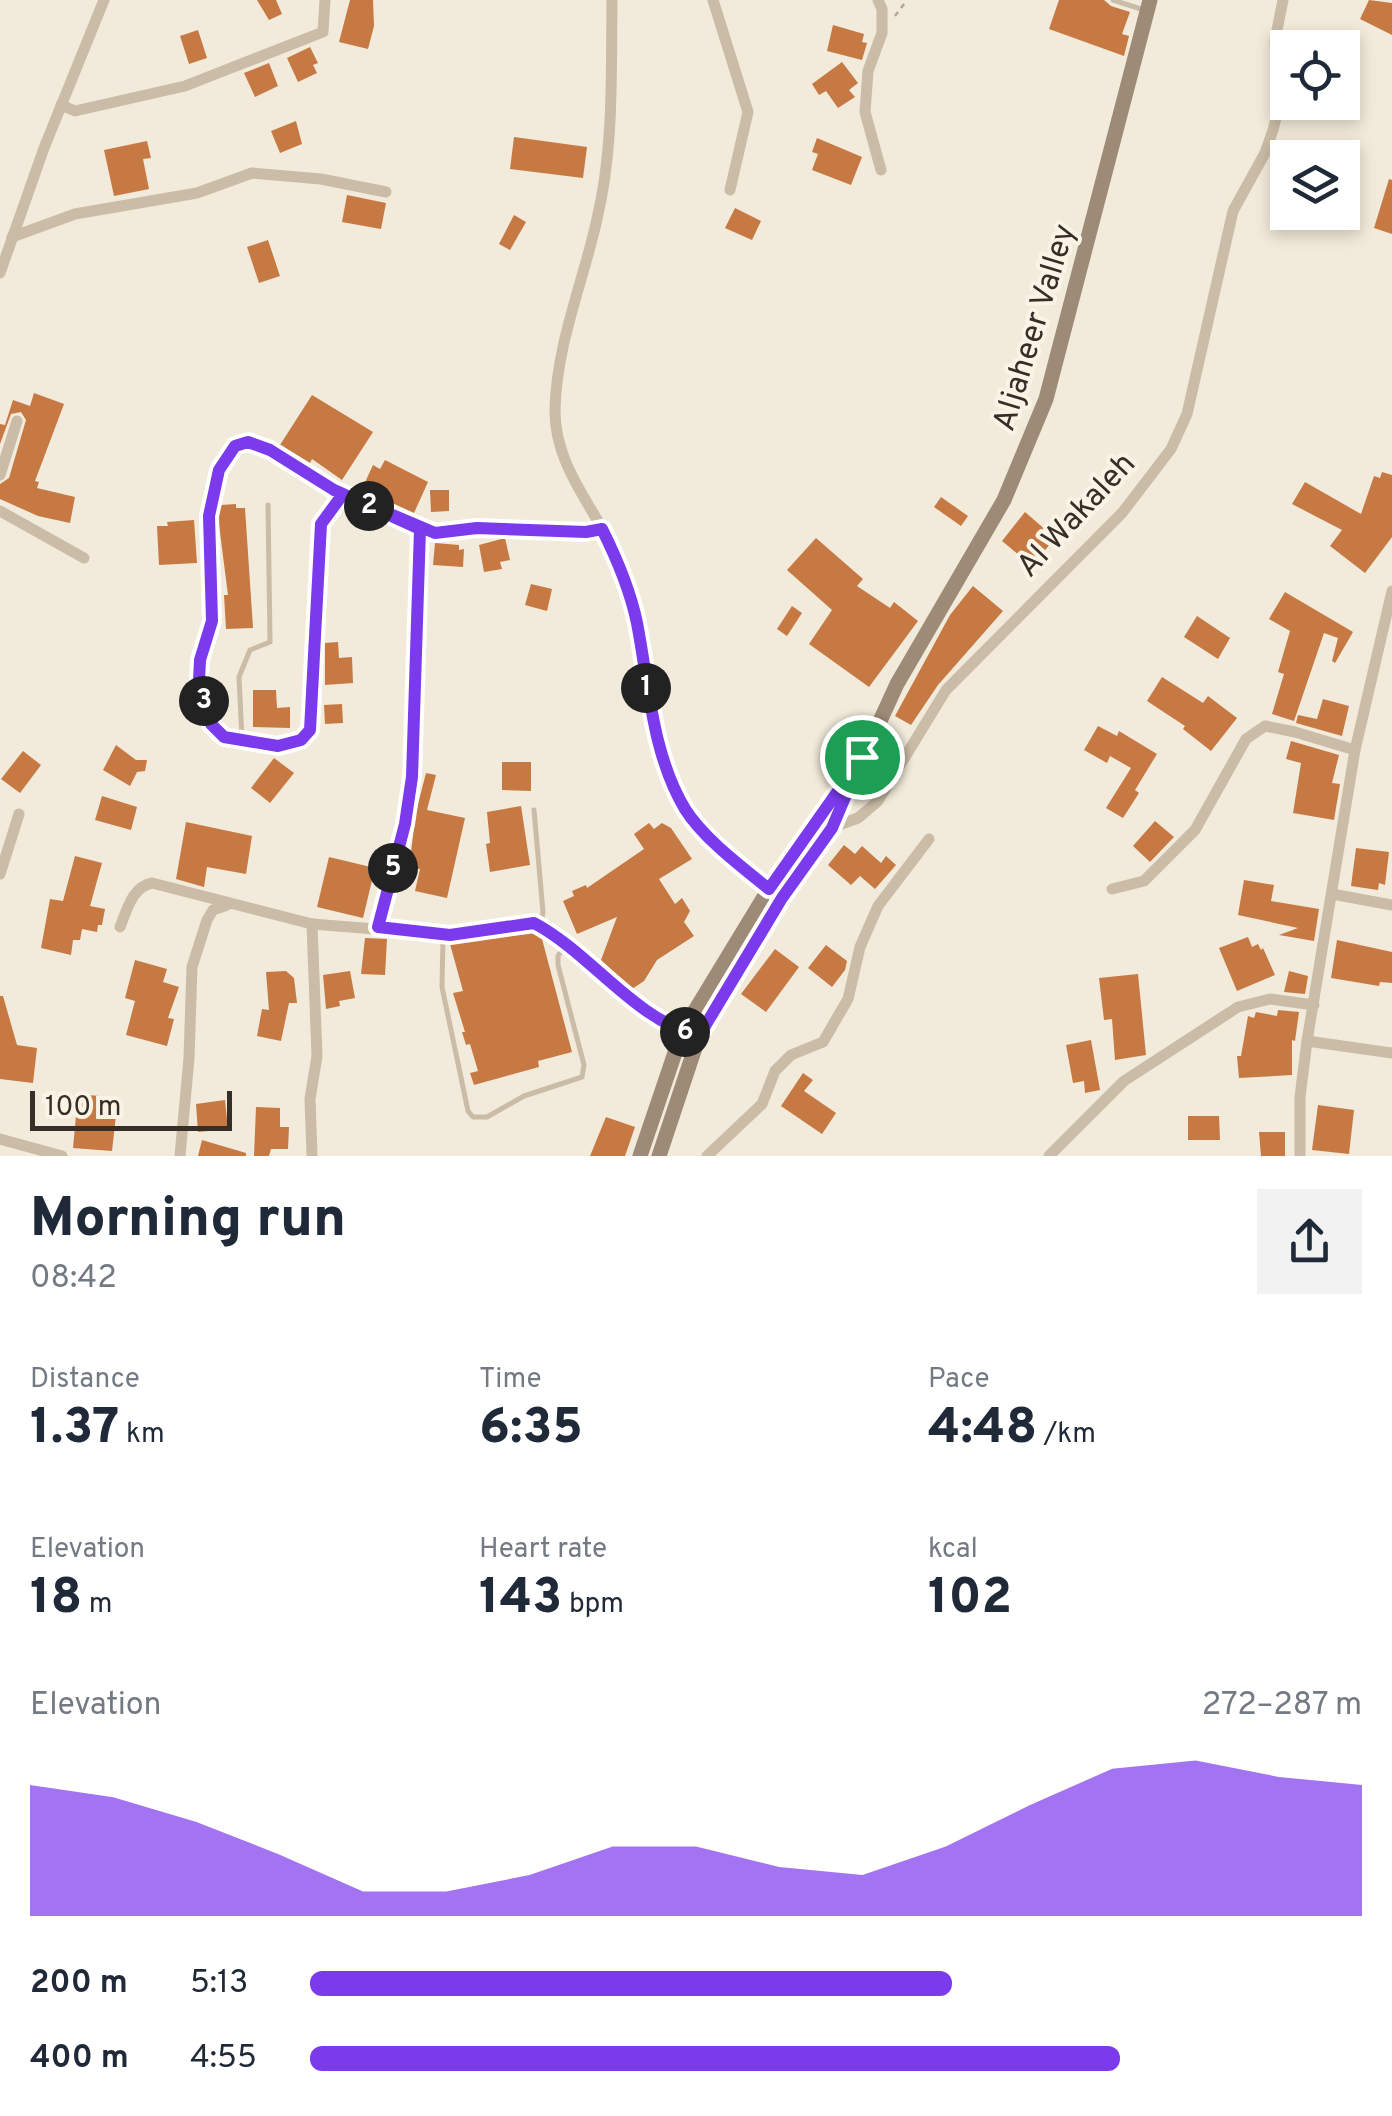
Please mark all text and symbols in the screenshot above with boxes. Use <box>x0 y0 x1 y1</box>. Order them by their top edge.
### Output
map controls <box>1270 30 1360 230</box>
button: locate <box>1270 30 1360 120</box>
button: layers <box>1270 140 1360 230</box>
street label: Aljaheer Valley <box>985 220 1086 436</box>
street label: Al Wakaleh <box>1009 445 1145 587</box>
pin: 2 <box>344 481 394 531</box>
text: 2 <box>360 488 378 524</box>
pin: 1 <box>621 663 671 713</box>
text: 1 <box>640 670 652 706</box>
pin: 3 <box>179 676 229 726</box>
text: 3 <box>196 683 212 719</box>
pin <box>820 715 905 800</box>
icon: arrive <box>835 730 890 785</box>
pin: 5 <box>368 843 418 893</box>
text: 5 <box>384 850 402 886</box>
pin: 6 <box>660 1007 710 1057</box>
text: 6 <box>676 1014 694 1050</box>
scale bar <box>30 1086 232 1130</box>
text: 100 m <box>45 1090 121 1126</box>
text: Morning run <box>30 1186 346 1256</box>
button: share <box>1257 1189 1362 1294</box>
text: 08:42 <box>30 1259 117 1299</box>
text: Distance <box>30 1362 140 1398</box>
text: Time <box>479 1362 542 1398</box>
text: Pace <box>928 1362 990 1398</box>
text: 1.37 <box>30 1398 119 1461</box>
text: 6:35 <box>479 1398 583 1461</box>
text: 4:48 <box>928 1398 1037 1461</box>
text: km <box>119 1417 165 1453</box>
text: /km <box>1037 1417 1096 1453</box>
text: Elevation <box>30 1532 145 1568</box>
text: Heart rate <box>479 1532 607 1568</box>
text: kcal <box>928 1532 978 1568</box>
text: 18 <box>30 1568 82 1631</box>
text: 143 <box>479 1568 562 1631</box>
text: 102 <box>928 1568 1012 1631</box>
text: m <box>82 1587 113 1623</box>
text: bpm <box>562 1587 624 1623</box>
text: Elevation <box>30 1686 162 1726</box>
text: 272–287 m <box>1202 1686 1362 1726</box>
text: 200 m <box>30 1964 128 2004</box>
text: 5:13 <box>190 1964 248 2004</box>
text: 400 m <box>30 2039 129 2079</box>
text: 4:55 <box>190 2039 257 2079</box>

